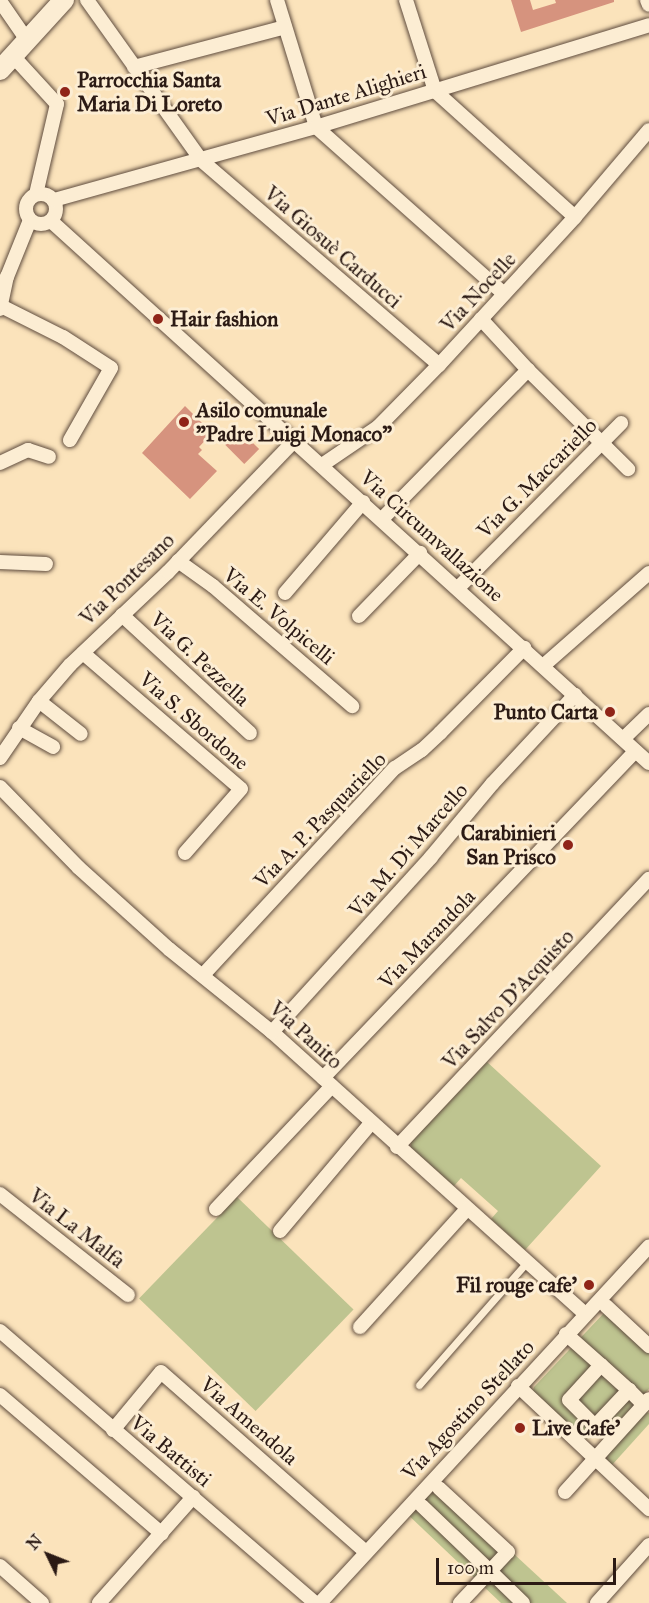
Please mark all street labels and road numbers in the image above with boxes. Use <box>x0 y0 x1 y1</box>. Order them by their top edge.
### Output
street label: Via Dante Alighieri <box>263 59 429 131</box>
street label: Via Giosuè Carducci <box>259 180 407 314</box>
street label: Via Nocelle <box>435 247 521 337</box>
street label: Via G. Maccariello <box>472 413 602 543</box>
street label: Via Circumvallazione <box>355 465 509 607</box>
street label: Via Pontesano <box>74 528 180 630</box>
street label: Via E. Volpicelli <box>218 562 340 670</box>
street label: Via G. Pezzella <box>145 607 255 711</box>
street label: Via S. Sbordone <box>134 667 254 775</box>
street label: Via A. P. Pasquariello <box>249 747 391 893</box>
street label: Via M. Di Marcello <box>343 778 473 922</box>
street label: Via Marandola <box>373 884 481 994</box>
street label: Via Salvo D'Acquisto <box>437 924 579 1074</box>
street label: Via Panito <box>264 996 348 1074</box>
street label: Via La Malfa <box>24 1183 130 1273</box>
street label: Via Agostino Stellato <box>397 1335 539 1485</box>
street label: Via Amendola <box>195 1372 303 1470</box>
street label: Via Battisti <box>125 1410 217 1492</box>

